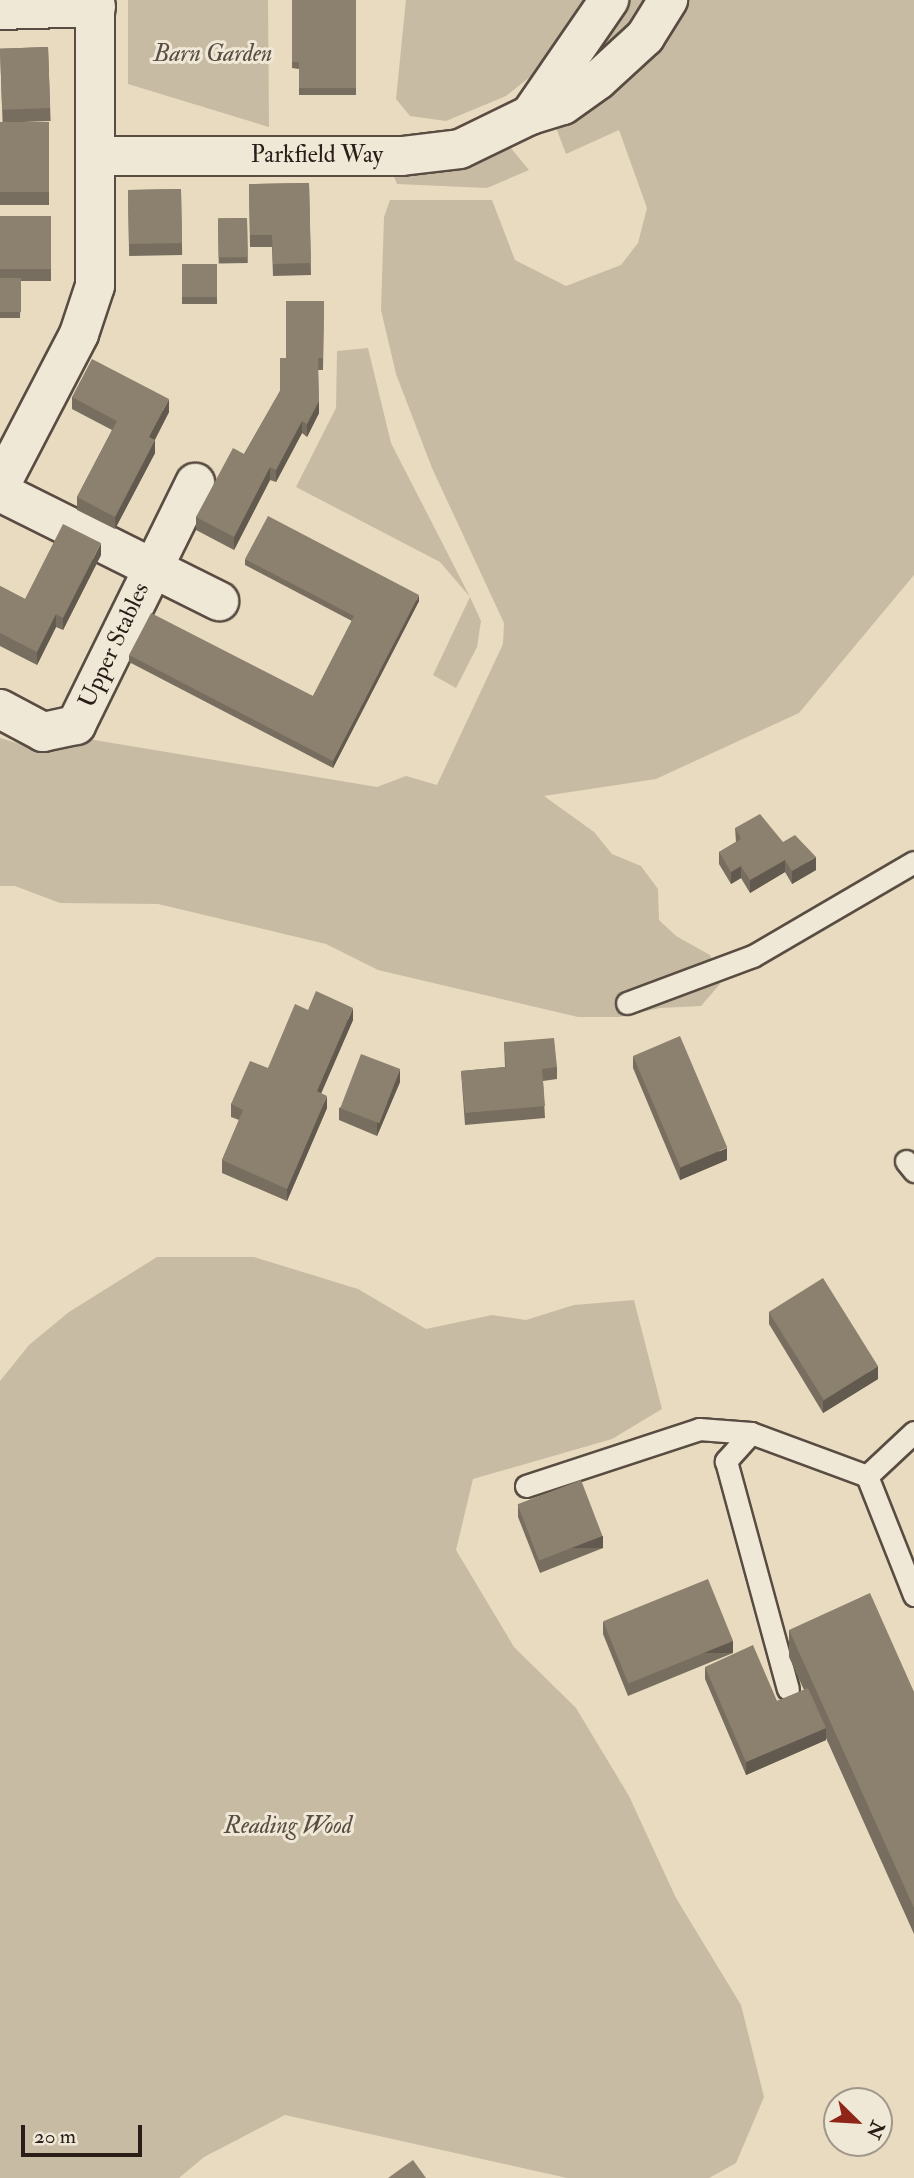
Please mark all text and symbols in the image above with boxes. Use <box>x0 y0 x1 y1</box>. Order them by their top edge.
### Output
park label: Barn Garden <box>154 40 272 68</box>
street label: Parkfield Way <box>251 141 383 169</box>
street label: Upper Stables <box>72 578 156 712</box>
park label: Reading Wood <box>224 1812 352 1840</box>
north arrow <box>823 2087 893 2157</box>
scale bar <box>24 2112 145 2156</box>
text: N <box>861 2117 890 2142</box>
text: 20 m <box>34 2123 76 2150</box>

